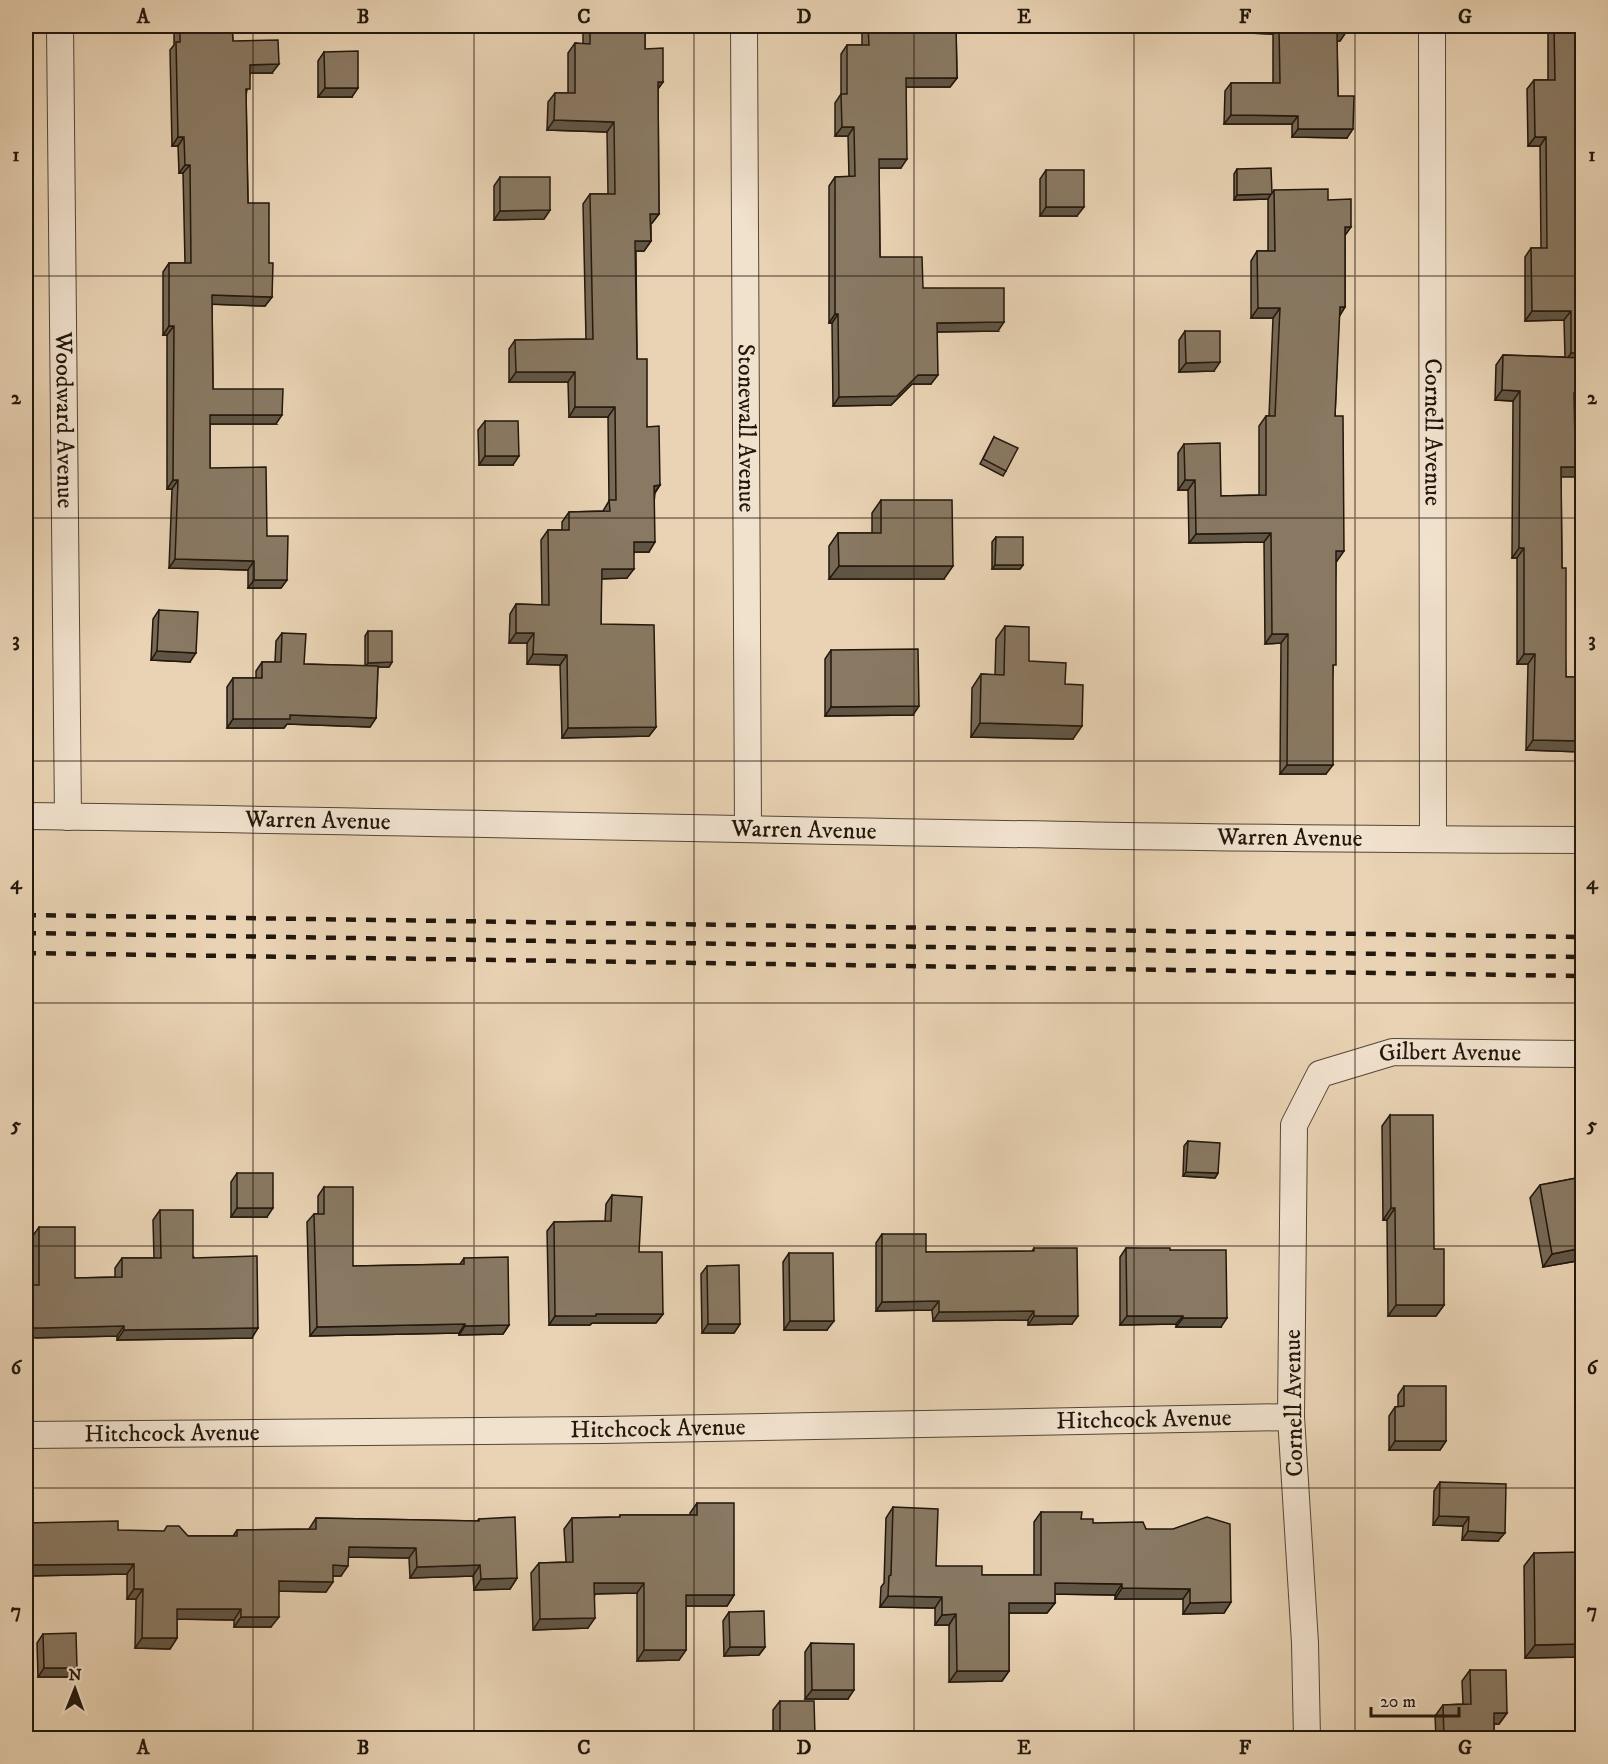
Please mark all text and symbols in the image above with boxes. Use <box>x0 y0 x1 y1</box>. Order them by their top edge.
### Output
text: A <box>136 5 151 30</box>
text: B <box>357 5 369 30</box>
text: C <box>577 5 591 30</box>
text: D <box>797 5 812 30</box>
text: E <box>1017 5 1031 30</box>
text: F <box>1239 5 1252 30</box>
text: G <box>1458 5 1472 30</box>
text: 1 <box>12 143 20 168</box>
text: 1 <box>1588 143 1596 168</box>
street label: Woodward Avenue <box>48 330 80 509</box>
street label: Stonewall Avenue <box>731 344 761 512</box>
street label: Cornell Avenue <box>1417 358 1448 506</box>
text: 2 <box>11 386 22 411</box>
text: 2 <box>1587 386 1598 411</box>
text: 3 <box>12 628 20 653</box>
text: 3 <box>1588 628 1596 653</box>
street label: Warren Avenue <box>244 804 391 837</box>
street label: Warren Avenue <box>730 814 877 847</box>
street label: Warren Avenue <box>1216 822 1363 854</box>
text: 4 <box>10 871 23 896</box>
text: 4 <box>1586 871 1599 896</box>
street label: Gilbert Avenue <box>1375 1037 1521 1070</box>
text: 5 <box>10 1113 21 1138</box>
text: 5 <box>1586 1113 1597 1138</box>
street label: Cornell Avenue <box>1278 1329 1310 1477</box>
text: 6 <box>11 1356 23 1381</box>
text: 6 <box>1587 1356 1599 1381</box>
street label: Hitchcock Avenue <box>1056 1403 1232 1436</box>
street label: Hitchcock Avenue <box>570 1412 746 1445</box>
street label: Hitchcock Avenue <box>84 1418 260 1449</box>
text: 7 <box>11 1599 21 1624</box>
text: 7 <box>1587 1599 1597 1624</box>
north arrow <box>45 1659 105 1719</box>
text: N <box>69 1665 82 1685</box>
scale bar <box>1371 1680 1460 1718</box>
text: 20 m <box>1380 1691 1416 1713</box>
text: A <box>136 1736 151 1761</box>
text: B <box>357 1736 369 1761</box>
text: C <box>577 1736 591 1761</box>
text: D <box>797 1736 812 1761</box>
text: E <box>1017 1736 1031 1761</box>
text: F <box>1239 1736 1252 1761</box>
text: G <box>1458 1736 1472 1761</box>

